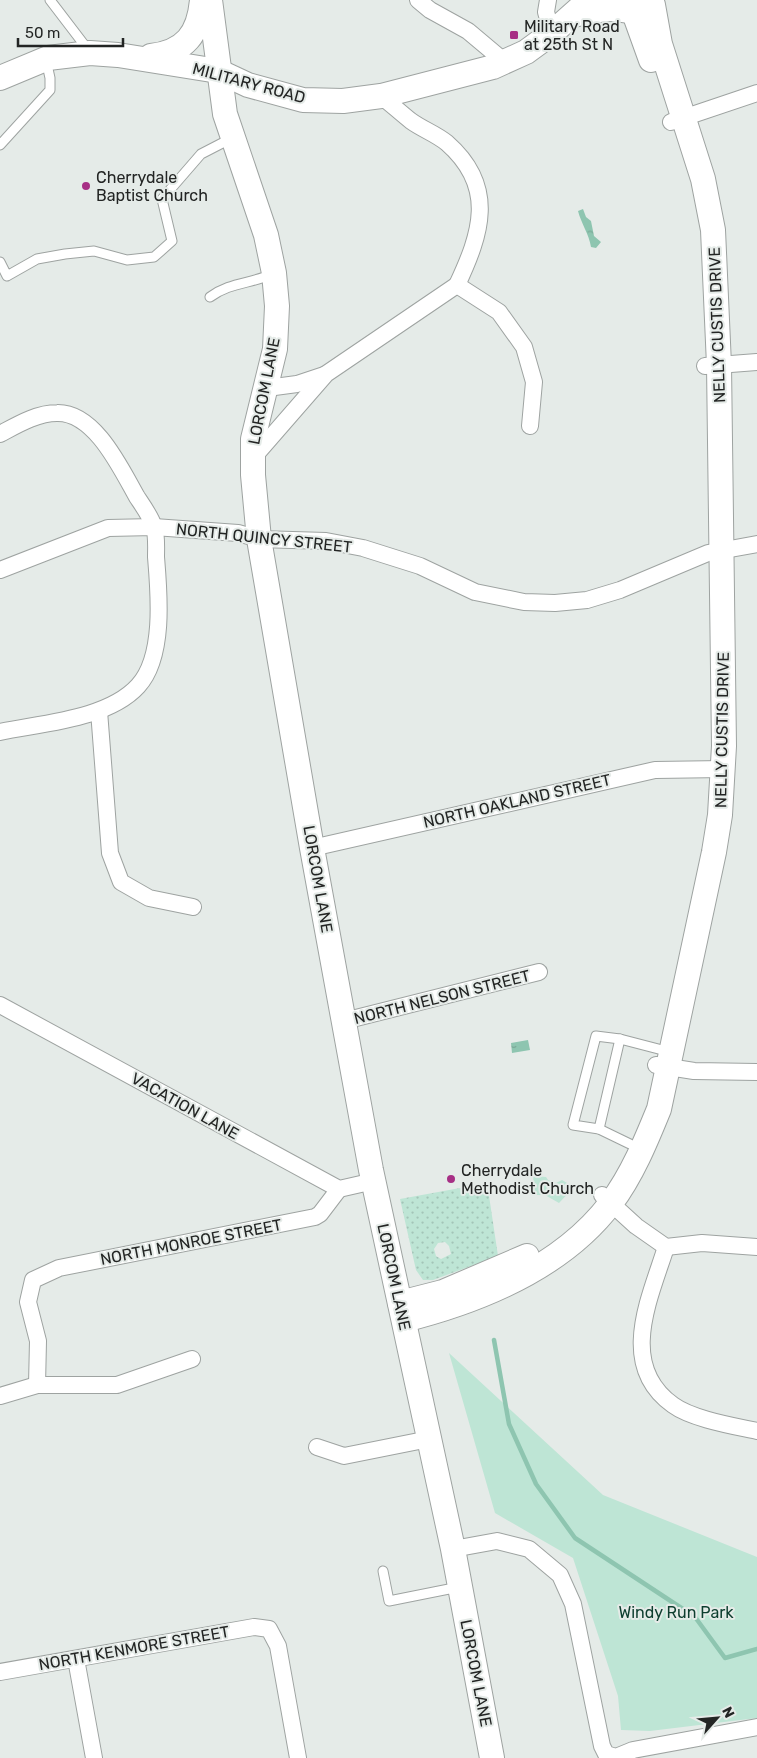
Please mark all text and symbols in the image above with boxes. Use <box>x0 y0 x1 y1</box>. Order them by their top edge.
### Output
scale bar <box>18 15 122 47</box>
place label: Military Road at 25th St N <box>524 17 620 54</box>
text: 50 m <box>25 24 60 42</box>
marker: Military Road at 25th St N <box>508 29 520 41</box>
street label: MILITARY ROAD <box>191 59 307 107</box>
place label: Cherrydale Baptist Church <box>96 168 208 205</box>
marker: Cherrydale Baptist Church <box>80 180 92 192</box>
street label: NELLY CUSTIS DRIVE <box>705 247 729 403</box>
street label: LORCOM LANE <box>244 336 284 446</box>
street label: NORTH QUINCY STREET <box>175 519 353 557</box>
street label: NELLY CUSTIS DRIVE <box>711 652 733 808</box>
street label: NORTH OAKLAND STREET <box>421 770 613 832</box>
street label: LORCOM LANE <box>299 824 337 934</box>
street label: NORTH NELSON STREET <box>352 966 532 1028</box>
street label: VACATION LANE <box>128 1069 242 1143</box>
place label: Cherrydale Methodist Church <box>461 1161 594 1198</box>
marker: Cherrydale Methodist Church <box>445 1173 457 1185</box>
street label: NORTH MONROE STREET <box>99 1215 283 1269</box>
street label: LORCOM LANE <box>373 1222 415 1332</box>
park label: Windy Run Park <box>618 1603 734 1622</box>
street label: LORCOM LANE <box>456 1618 496 1728</box>
street label: NORTH KENMORE STREET <box>37 1622 231 1674</box>
north arrow <box>692 1693 742 1743</box>
text: N <box>718 1704 738 1721</box>

